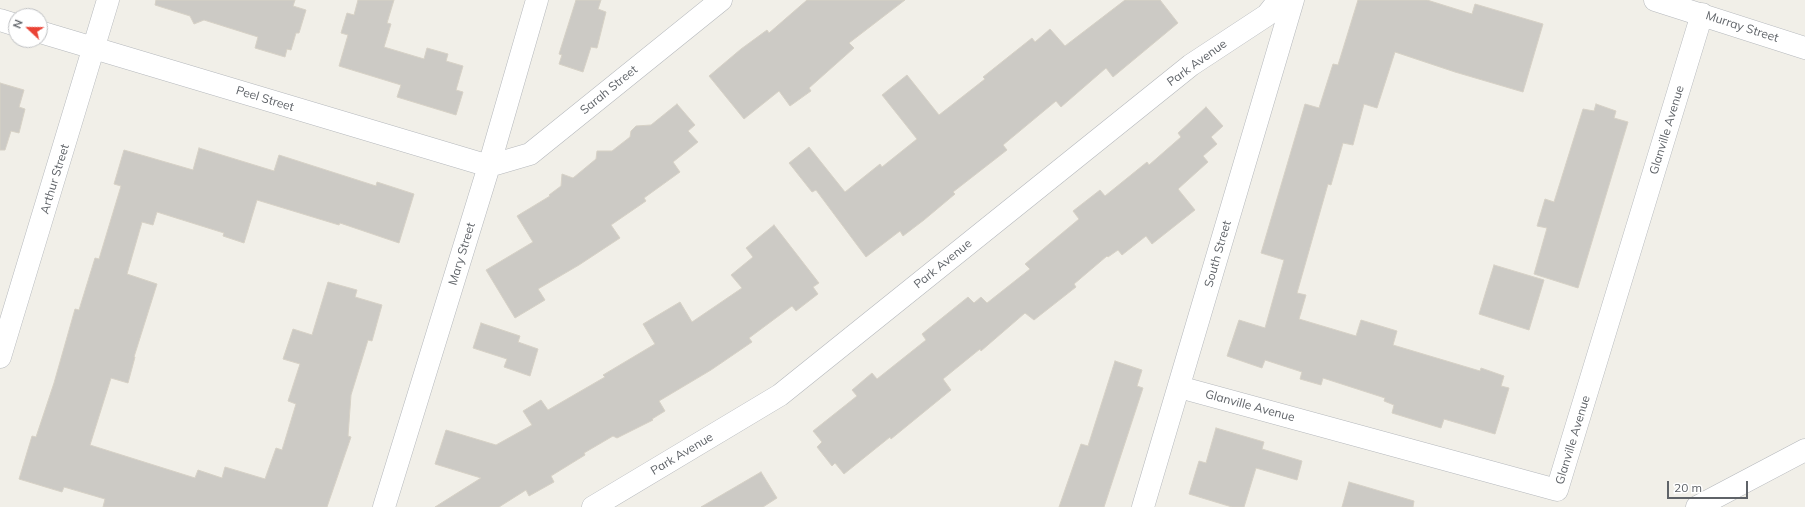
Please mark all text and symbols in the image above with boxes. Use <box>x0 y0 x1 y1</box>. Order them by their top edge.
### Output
north arrow <box>8 8 48 48</box>
street label: Murray Street <box>1704 8 1780 46</box>
text: N <box>10 17 26 30</box>
street label: Park Avenue <box>1164 37 1230 89</box>
street label: Sarah Street <box>577 63 641 117</box>
street label: Peel Street <box>234 83 296 115</box>
street label: Glanville Avenue <box>1647 84 1687 176</box>
street label: Arthur Street <box>38 142 72 216</box>
street label: South Street <box>1202 219 1234 289</box>
street label: Mary Street <box>446 221 478 287</box>
street label: Park Avenue <box>911 236 975 292</box>
street label: Glanville Avenue <box>1204 387 1296 425</box>
street label: Glanville Avenue <box>1553 394 1593 486</box>
street label: Park Avenue <box>648 430 716 478</box>
scale bar <box>1669 473 1750 499</box>
text: 20 m <box>1674 480 1702 495</box>

